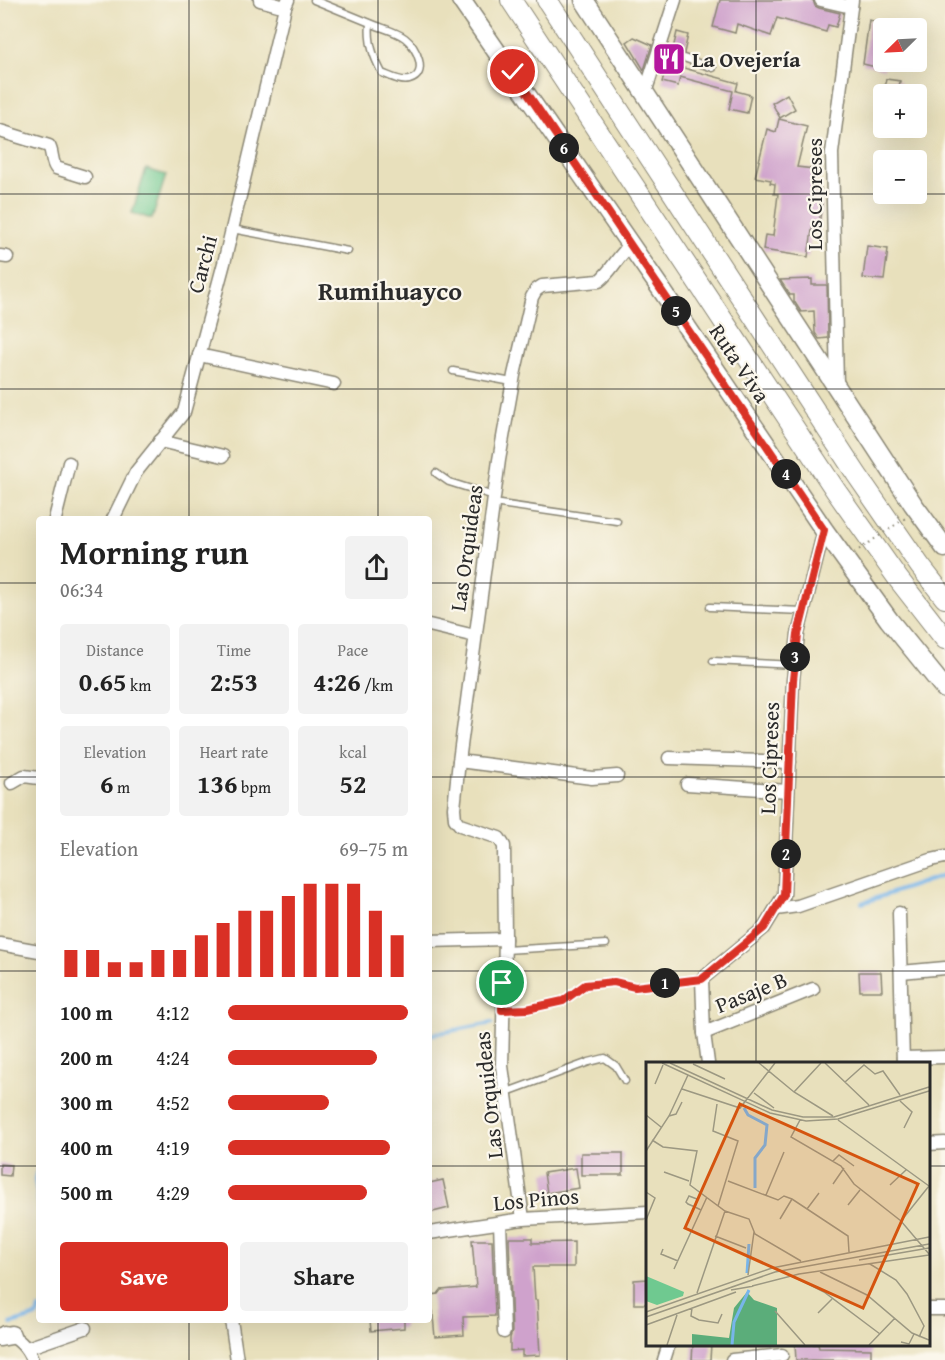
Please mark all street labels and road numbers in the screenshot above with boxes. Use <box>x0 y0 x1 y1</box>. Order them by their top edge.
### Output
street label: Los Cipreses <box>798 138 830 250</box>
street label: Carchi <box>179 231 225 297</box>
street label: Ruta Viva <box>702 317 779 409</box>
street label: Las Orquideas <box>441 483 491 613</box>
street label: Los Cipreses <box>751 701 787 815</box>
street label: Pasaje B <box>710 963 792 1021</box>
street label: Las Orquideas <box>465 1030 511 1160</box>
street label: Los Pinos <box>492 1179 580 1219</box>

